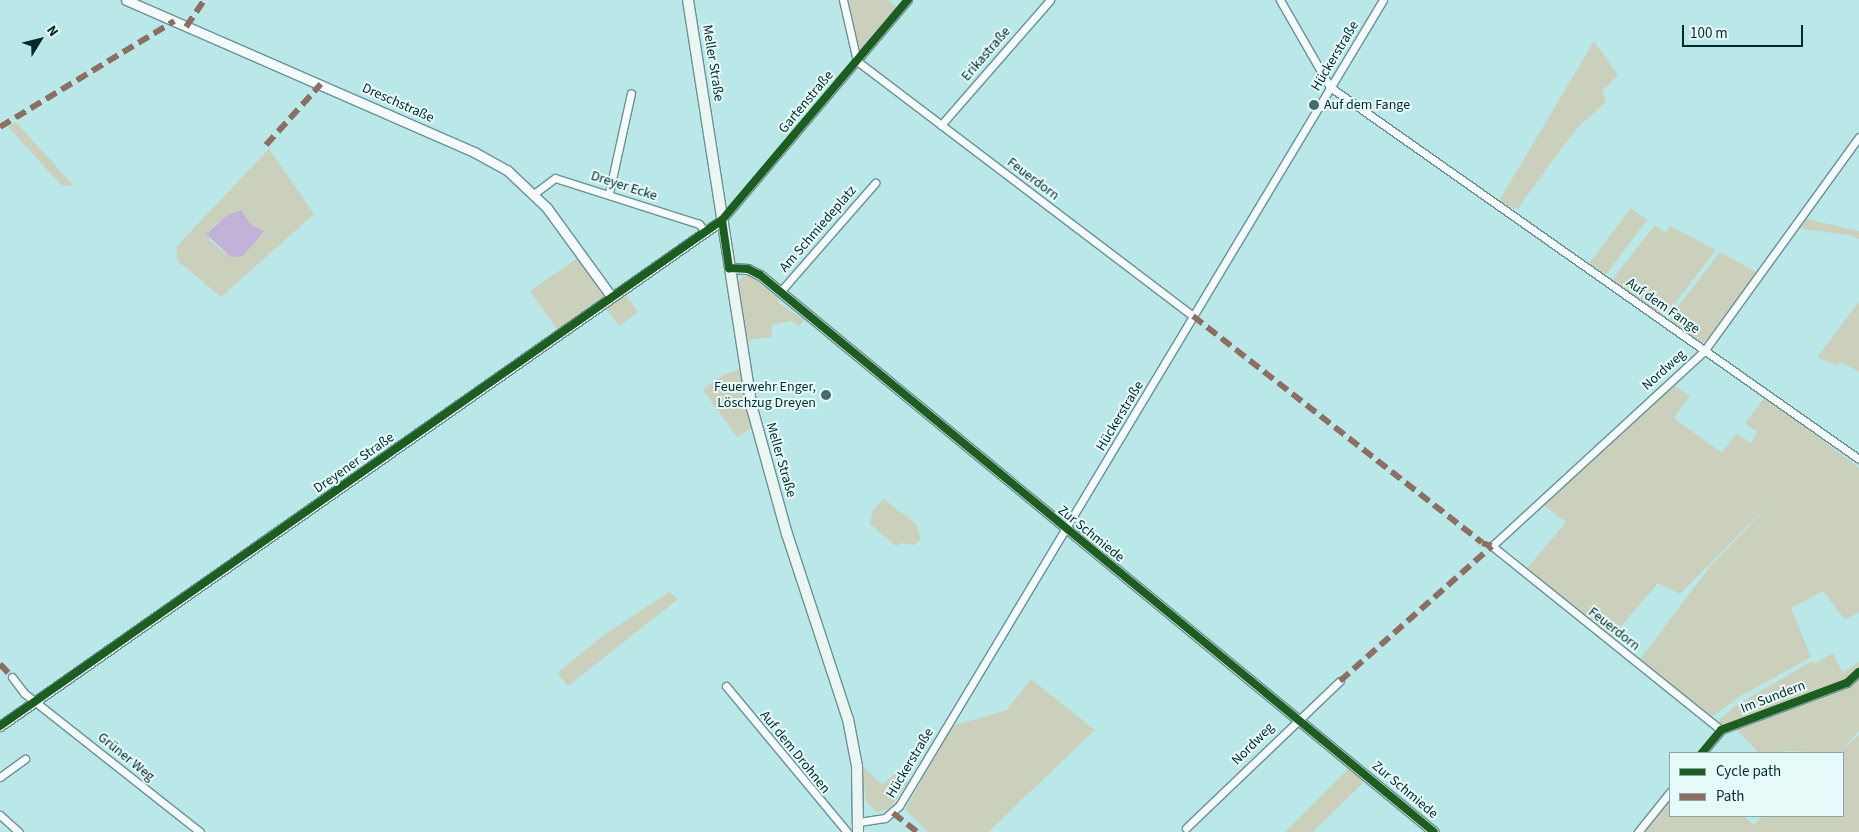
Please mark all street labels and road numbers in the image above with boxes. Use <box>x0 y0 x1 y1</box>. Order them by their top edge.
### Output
street label: Hückerstraße <box>1308 18 1362 94</box>
street label: Meller Straße <box>699 23 727 103</box>
street label: Erikastraße <box>958 23 1014 85</box>
street label: Gartenstraße <box>775 67 837 137</box>
street label: Dreschstraße <box>359 80 437 126</box>
street label: Feuerdorn <box>1004 154 1062 204</box>
street label: Dreyer Ecke <box>589 167 659 205</box>
street label: Am Schmiedeplatz <box>776 182 860 276</box>
street label: Auf dem Fange <box>1623 274 1703 338</box>
street label: Nordweg <box>1639 346 1689 394</box>
street label: Hückerstraße <box>1093 378 1147 454</box>
street label: Meller Straße <box>762 421 800 499</box>
street label: Dreyener Straße <box>310 429 398 497</box>
street label: Zur Schmiede <box>1054 502 1128 566</box>
street label: Feuerdorn <box>1585 604 1643 654</box>
street label: Im Sundern <box>1738 677 1808 717</box>
street label: Auf dem Drohnen <box>756 707 834 797</box>
street label: Nordweg <box>1228 719 1278 769</box>
street label: Hückerstraße <box>883 725 937 801</box>
street label: Grüner Weg <box>94 729 158 785</box>
street label: Zur Schmiede <box>1369 758 1441 822</box>

